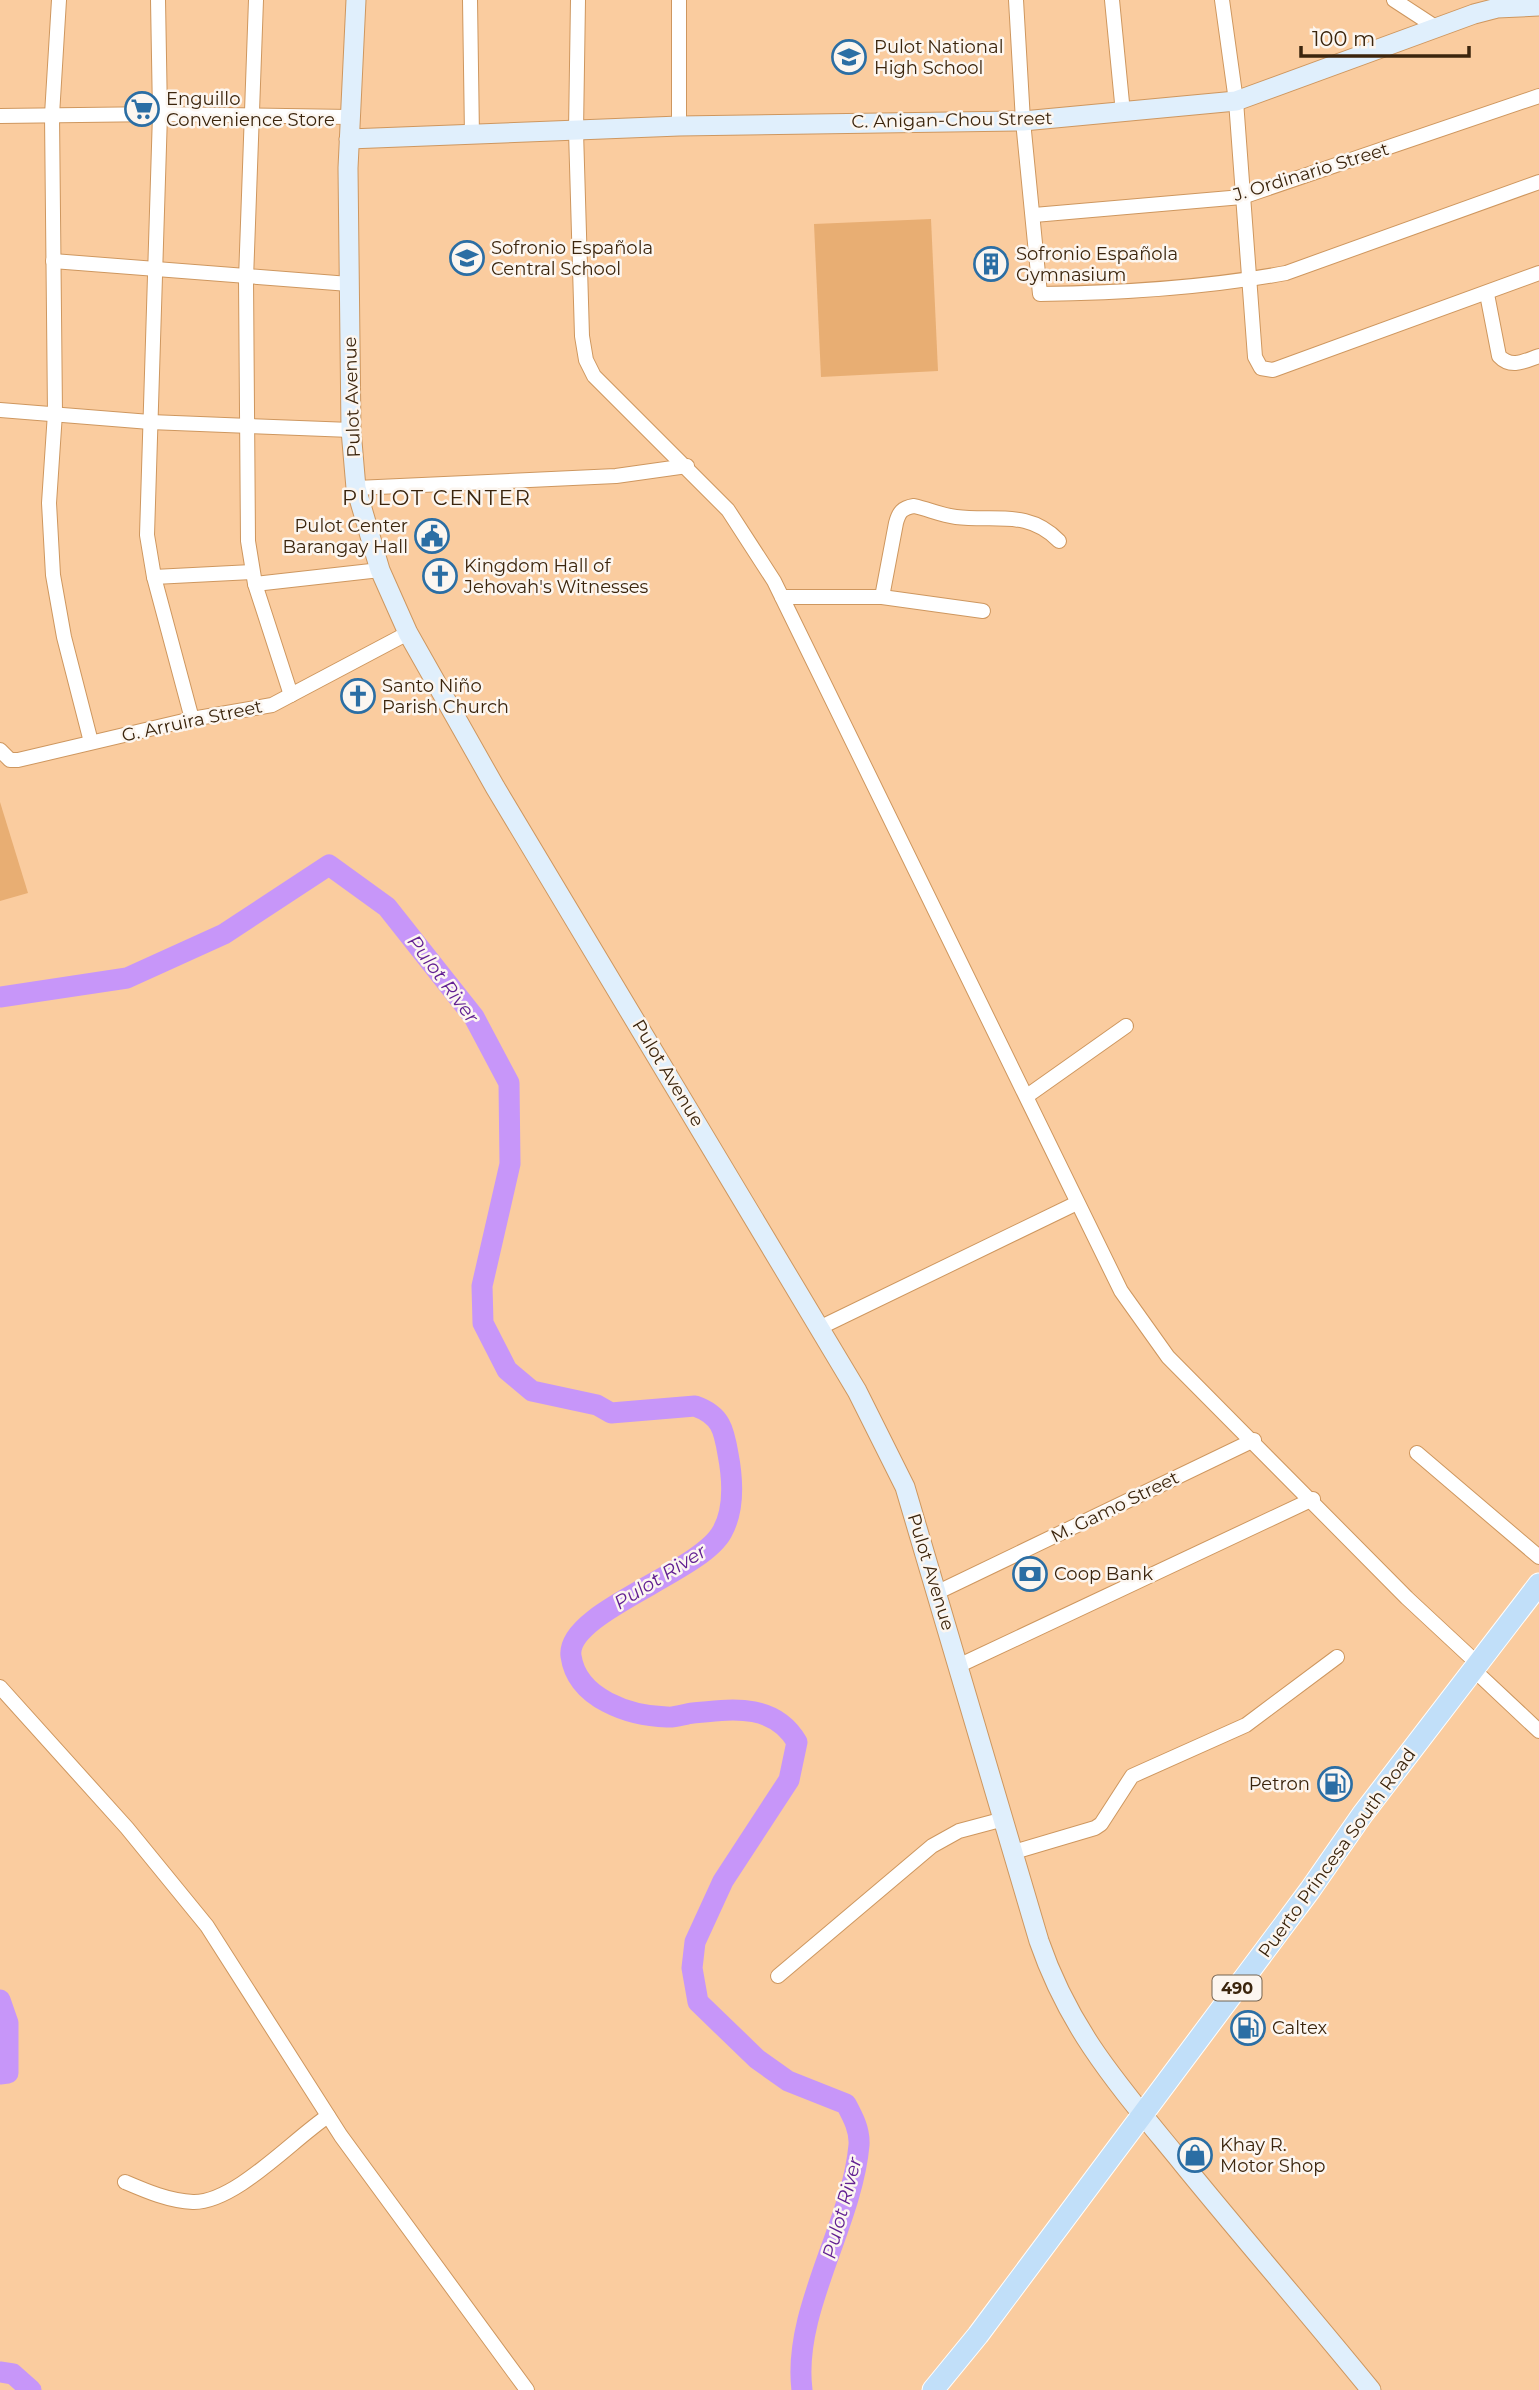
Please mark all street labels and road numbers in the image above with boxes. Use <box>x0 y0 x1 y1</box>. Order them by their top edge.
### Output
street label: C. Anigan-Chou Street <box>851 107 1053 133</box>
street label: J. Ordinario Street <box>1230 138 1392 206</box>
street label: Pulot Avenue <box>339 336 365 458</box>
street label: G. Arruira Street <box>120 695 264 747</box>
street label: Pulot Avenue <box>627 1015 709 1131</box>
street label: M. Gamo Street <box>1047 1466 1183 1548</box>
street label: Pulot Avenue <box>903 1511 959 1633</box>
street label: Puerto Princesa South Road <box>1254 1744 1420 1962</box>
road number: 490 <box>1212 1976 1262 2000</box>

